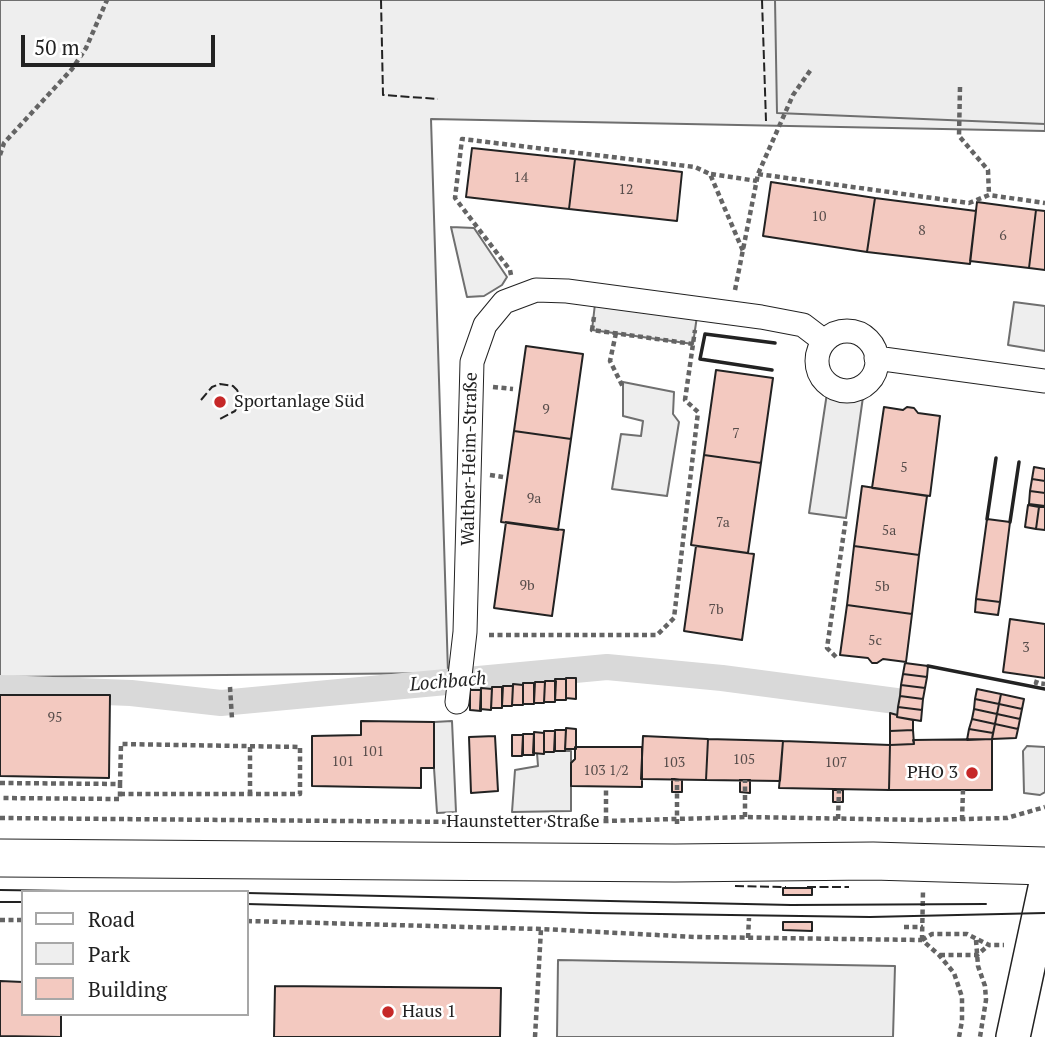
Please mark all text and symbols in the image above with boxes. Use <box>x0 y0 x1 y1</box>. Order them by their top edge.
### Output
scale bar <box>24 21 219 65</box>
text: 50 m <box>34 33 80 61</box>
house number: 14 <box>514 170 528 186</box>
house number: 12 <box>619 182 633 198</box>
house number: 10 <box>812 209 826 225</box>
house number: 8 <box>918 223 926 239</box>
house number: 6 <box>999 228 1007 244</box>
street label: Walther-Heim-Straße <box>458 372 482 546</box>
place label: Sportanlage Süd <box>234 391 365 413</box>
marker: Sportanlage Süd <box>212 394 228 410</box>
house number: 9 <box>542 402 550 418</box>
house number: 7 <box>732 426 740 442</box>
house number: 5 <box>900 460 908 476</box>
house number: 9a <box>527 491 541 507</box>
house number: 7a <box>716 515 730 531</box>
house number: 5a <box>882 523 896 539</box>
house number: 9b <box>519 578 535 594</box>
house number: 5b <box>874 579 890 595</box>
house number: 7b <box>708 602 724 618</box>
house number: 5c <box>868 633 882 649</box>
house number: 3 <box>1022 640 1030 656</box>
water label: Lochbach <box>409 667 487 697</box>
house number: 95 <box>48 710 62 726</box>
house number: 101 <box>362 744 384 760</box>
house number: 105 <box>733 752 755 768</box>
house number: 101 <box>332 754 354 770</box>
house number: 103 <box>663 755 685 771</box>
house number: 107 <box>825 755 847 771</box>
place label: PHO 3 <box>907 762 958 784</box>
house number: 103 1/2 <box>583 763 629 779</box>
marker: PHO 3 <box>964 765 980 781</box>
street label: Haunstetter Straße <box>446 811 600 833</box>
legend <box>21 890 248 1016</box>
text: Road <box>88 905 135 933</box>
text: Park <box>88 940 130 968</box>
text: Building <box>88 975 167 1003</box>
place label: Haus 1 <box>402 1001 456 1023</box>
marker: Haus 1 <box>380 1004 396 1020</box>

